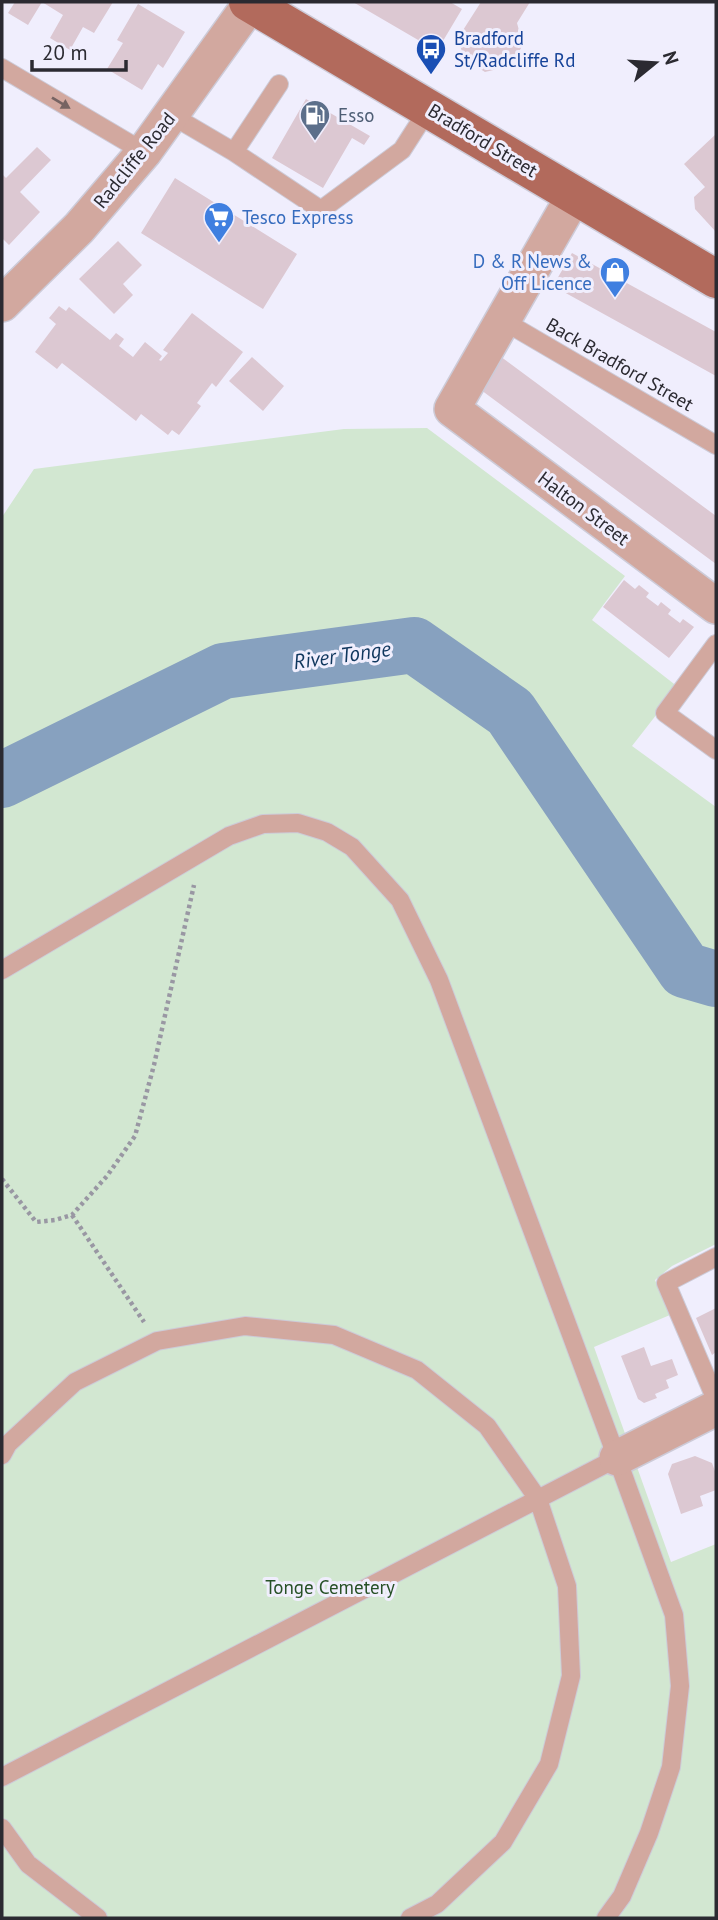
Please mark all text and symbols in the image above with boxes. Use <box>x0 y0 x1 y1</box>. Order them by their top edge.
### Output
place label: Bradford St/Radcliffe Rd <box>454 26 575 72</box>
scale bar <box>32 28 126 72</box>
north arrow <box>620 28 690 98</box>
bus stop icon: Bradford St/Radcliffe Rd <box>414 32 448 76</box>
text: 20 m <box>42 39 88 66</box>
text: N <box>658 48 685 67</box>
one-way arrow <box>51 96 70 109</box>
fuel station icon: Esso <box>298 98 332 142</box>
street label: Bradford Street <box>424 98 543 182</box>
place label: Esso <box>338 103 374 127</box>
street label: Radcliffe Road <box>88 107 180 213</box>
supermarket icon: Tesco Express <box>202 200 236 244</box>
place label: Tesco Express <box>242 205 354 229</box>
place label: D & R News & Off Licence <box>473 249 592 295</box>
shop icon: D & R News & Off Licence <box>598 255 632 299</box>
street label: Back Bradford Street <box>542 312 698 416</box>
street label: Halton Street <box>534 466 635 550</box>
water label: River Tonge <box>292 635 393 675</box>
park label: Tonge Cemetery <box>265 1575 395 1599</box>

